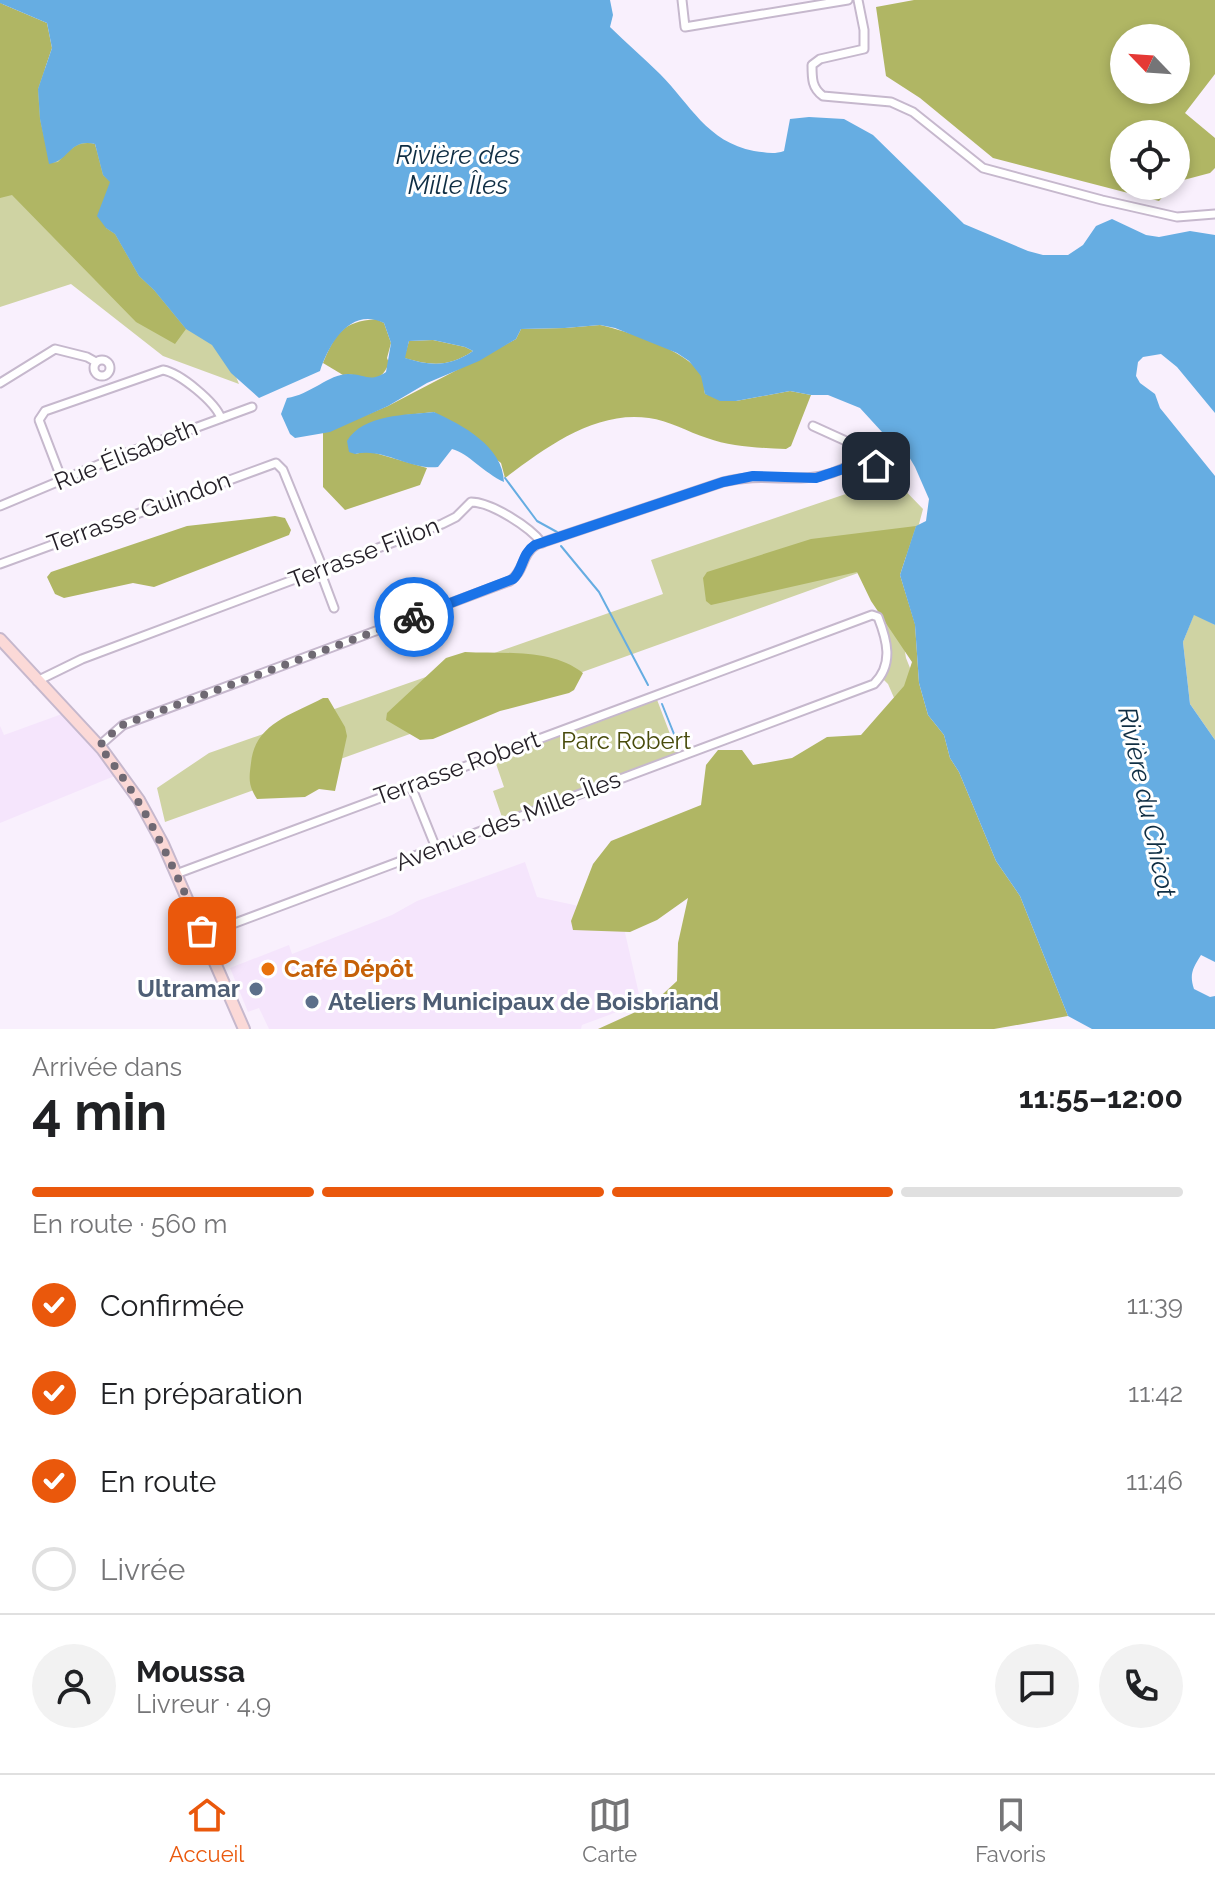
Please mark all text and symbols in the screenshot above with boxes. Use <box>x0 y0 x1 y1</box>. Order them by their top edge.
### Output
north arrow <box>1110 24 1190 104</box>
map controls <box>1110 24 1190 200</box>
button: locate <box>1110 120 1190 200</box>
water label: Rivière des Mille Îles <box>396 140 520 200</box>
street label: Rue Élisabeth <box>50 413 202 496</box>
pin <box>842 432 910 500</box>
icon: home <box>854 444 898 488</box>
street label: Terrasse Guindon <box>43 465 235 558</box>
street label: Terrasse Filion <box>285 511 443 595</box>
courier <box>374 577 454 657</box>
icon: bike <box>392 595 436 639</box>
water label: Rivière du Chicot <box>1112 704 1182 900</box>
street label: Terrasse Robert <box>370 724 544 811</box>
park label: Parc Robert <box>561 726 691 755</box>
street label: Avenue des Mille-Îles <box>391 764 624 877</box>
pin <box>168 897 236 965</box>
icon: bag <box>180 909 224 953</box>
place label: Café Dépôt <box>284 954 413 983</box>
marker: Café Dépôt <box>259 960 277 978</box>
place label: Ultramar <box>137 974 240 1003</box>
marker: Ultramar <box>247 980 265 998</box>
place label: Ateliers Municipaux de Boisbriand <box>328 987 719 1016</box>
marker: Ateliers Municipaux de Boisbriand <box>303 993 321 1011</box>
text: Arrivée dans <box>32 1052 182 1082</box>
text: 11:55–12:00 <box>1019 1080 1183 1115</box>
text: 4 min <box>32 1081 167 1142</box>
text: En route · 560 m <box>32 1209 227 1239</box>
icon: check <box>32 1283 76 1327</box>
text: Confirmée <box>100 1288 244 1323</box>
text: 11:39 <box>1127 1290 1183 1320</box>
icon: check <box>32 1371 76 1415</box>
text: En préparation <box>100 1376 303 1411</box>
text: 11:42 <box>1128 1378 1183 1408</box>
icon: check <box>32 1459 76 1503</box>
text: En route <box>100 1464 216 1499</box>
text: 11:46 <box>1126 1466 1183 1496</box>
text: Livrée <box>100 1552 185 1587</box>
button: person <box>32 1644 116 1728</box>
button: chat <box>995 1644 1079 1728</box>
button: phone <box>1099 1644 1183 1728</box>
text: Moussa <box>136 1654 245 1689</box>
text: Livreur · 4.9 <box>136 1689 271 1719</box>
tab: Accueil <box>169 1793 244 1867</box>
tab: Carte <box>582 1793 637 1867</box>
tab: Favoris <box>975 1793 1046 1867</box>

